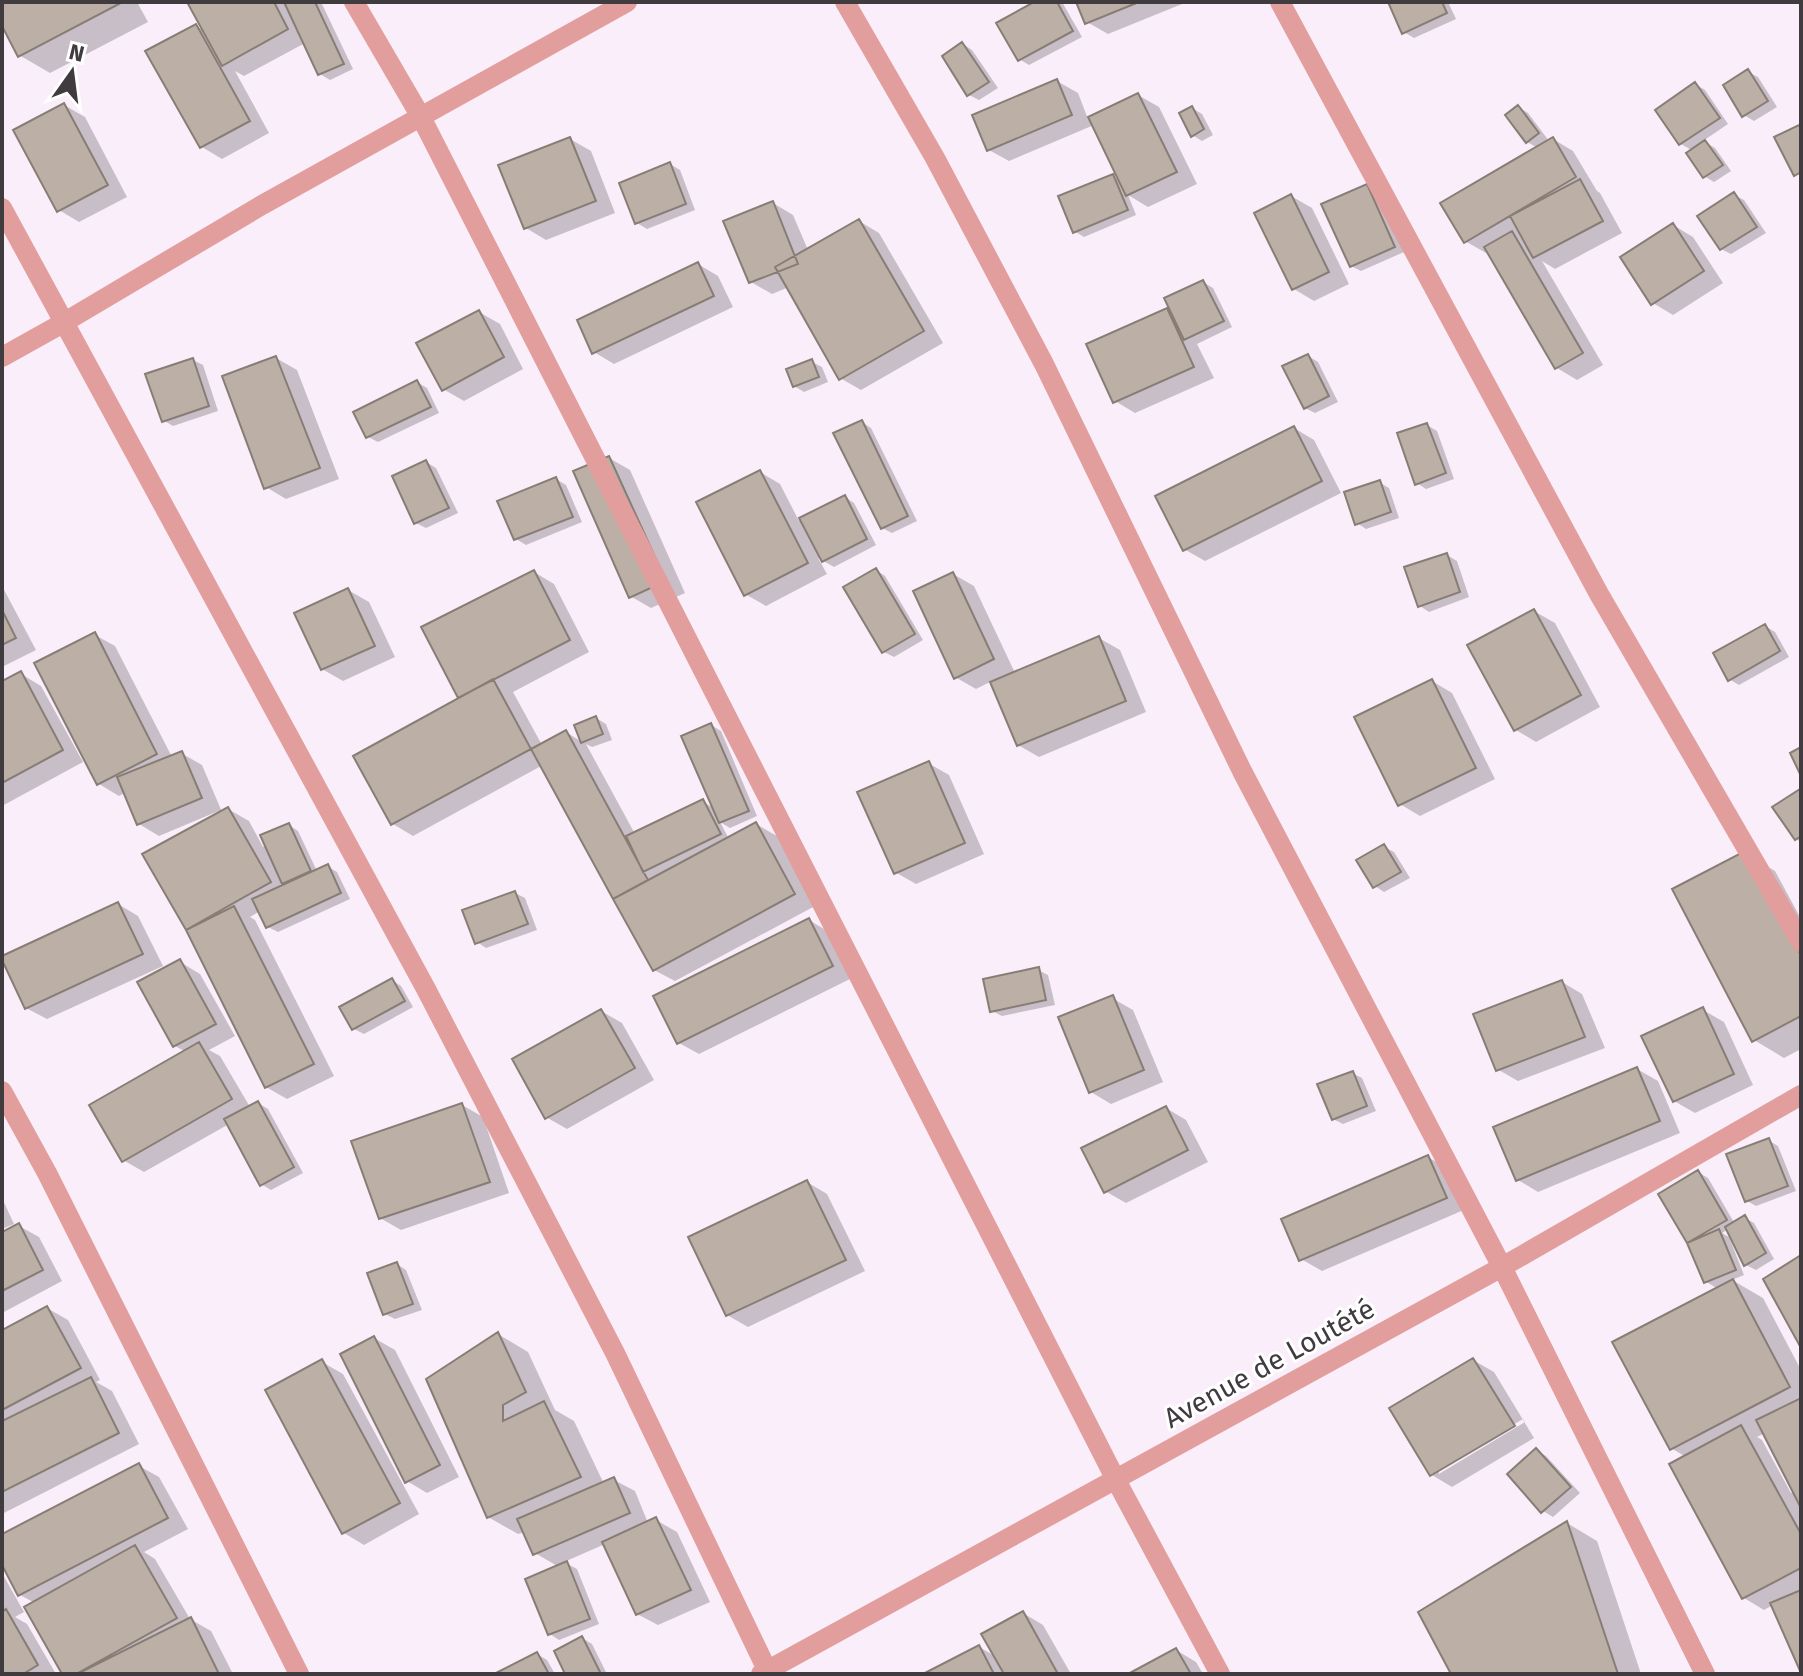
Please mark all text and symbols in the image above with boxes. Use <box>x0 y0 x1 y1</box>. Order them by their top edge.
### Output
north arrow <box>32 32 112 112</box>
text: N <box>66 38 87 68</box>
street label: Avenue de Loutété <box>1158 1292 1380 1435</box>

